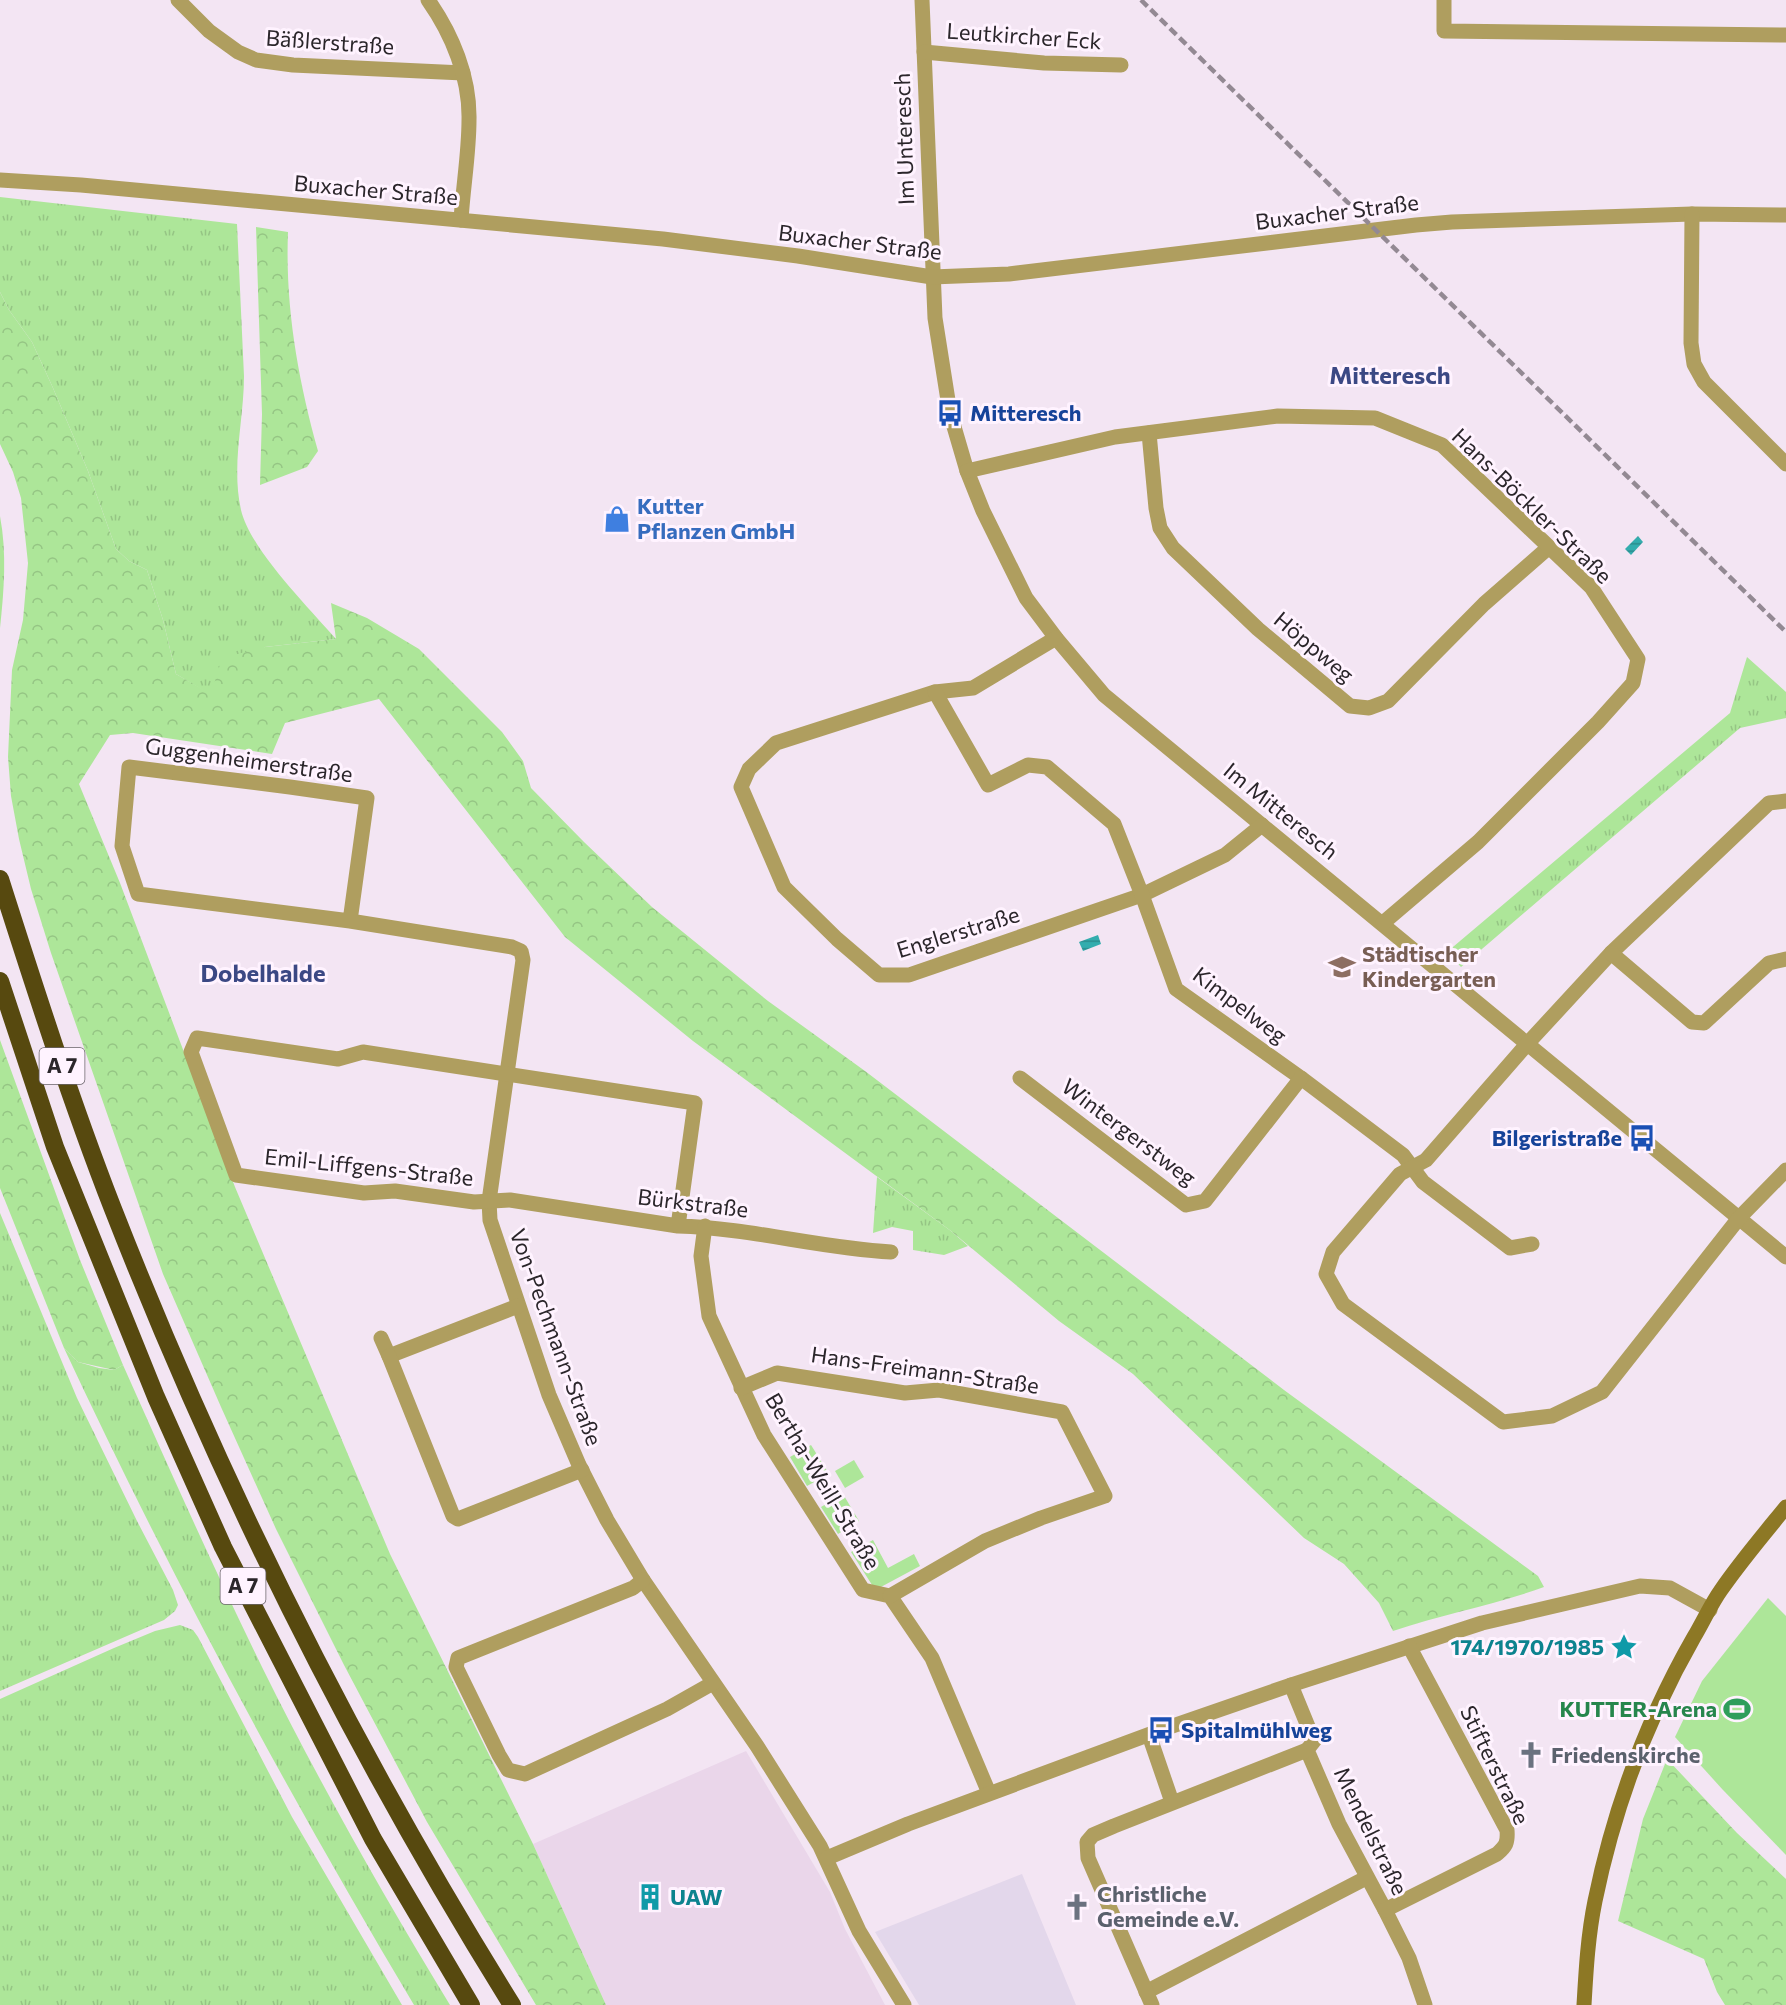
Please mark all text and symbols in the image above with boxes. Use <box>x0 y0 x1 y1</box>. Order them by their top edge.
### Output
street label: Leutkircher Eck <box>946 17 1103 54</box>
street label: Bäßlerstraße <box>265 24 395 59</box>
street label: Im Unteresch <box>888 72 919 206</box>
street label: Buxacher Straße <box>293 169 459 210</box>
street label: Buxacher Straße <box>1254 188 1420 235</box>
street label: Buxacher Straße <box>777 218 943 265</box>
district label: Mitteresch <box>1329 360 1451 389</box>
bus stop icon: Mitteresch <box>935 398 965 428</box>
place label: Mitteresch <box>970 399 1081 426</box>
street label: Hans-Böckler-Straße <box>1447 422 1618 589</box>
place label: Kutter Pflanzen GmbH <box>637 492 795 544</box>
shop icon: Kutter Pflanzen GmbH <box>602 504 632 534</box>
street label: Höppweg <box>1269 605 1360 688</box>
street label: Guggenheimerstraße <box>144 732 355 787</box>
street label: Im Mitteresch <box>1219 756 1344 865</box>
street label: Englerstraße <box>893 900 1023 963</box>
place label: Städtischer Kindergarten <box>1362 940 1496 992</box>
school or university icon: Städtischer Kindergarten <box>1327 952 1357 982</box>
district label: Dobelhalde <box>200 958 326 987</box>
street label: Kimpelweg <box>1188 961 1293 1049</box>
road number: A 7 <box>40 1048 84 1084</box>
street label: Wintergerstweg <box>1057 1072 1202 1191</box>
bus stop icon: Bilgeristraße <box>1627 1123 1657 1153</box>
place label: Bilgeristraße <box>1492 1124 1622 1151</box>
street label: Emil-Liffgens-Straße <box>263 1142 475 1191</box>
street label: Bürkstraße <box>636 1182 750 1223</box>
street label: Von-Pechmann-Straße <box>505 1225 608 1449</box>
street label: Hans-Freimann-Straße <box>809 1340 1041 1399</box>
street label: Bertha-Weill-Straße <box>760 1388 887 1574</box>
road number: A 7 <box>220 1568 266 1604</box>
place icon: 174/1970/1985 <box>1609 1632 1639 1662</box>
place label: 174/1970/1985 <box>1450 1633 1604 1660</box>
sports icon: KUTTER-Arena <box>1722 1694 1752 1724</box>
place label: KUTTER-Arena <box>1559 1695 1717 1722</box>
street label: Stifterstraße <box>1455 1701 1536 1829</box>
bus stop icon: Spitalmühlweg <box>1146 1715 1176 1745</box>
place label: Spitalmühlweg <box>1181 1716 1332 1743</box>
church icon: Friedenskirche <box>1516 1740 1546 1770</box>
place label: Friedenskirche <box>1551 1741 1700 1768</box>
street label: Mendelstraße <box>1329 1762 1414 1899</box>
place label: Christliche Gemeinde e.V. <box>1097 1880 1239 1932</box>
building icon: UAW <box>635 1882 665 1912</box>
place label: UAW <box>670 1883 723 1910</box>
church icon: Christliche Gemeinde e.V. <box>1062 1892 1092 1922</box>

